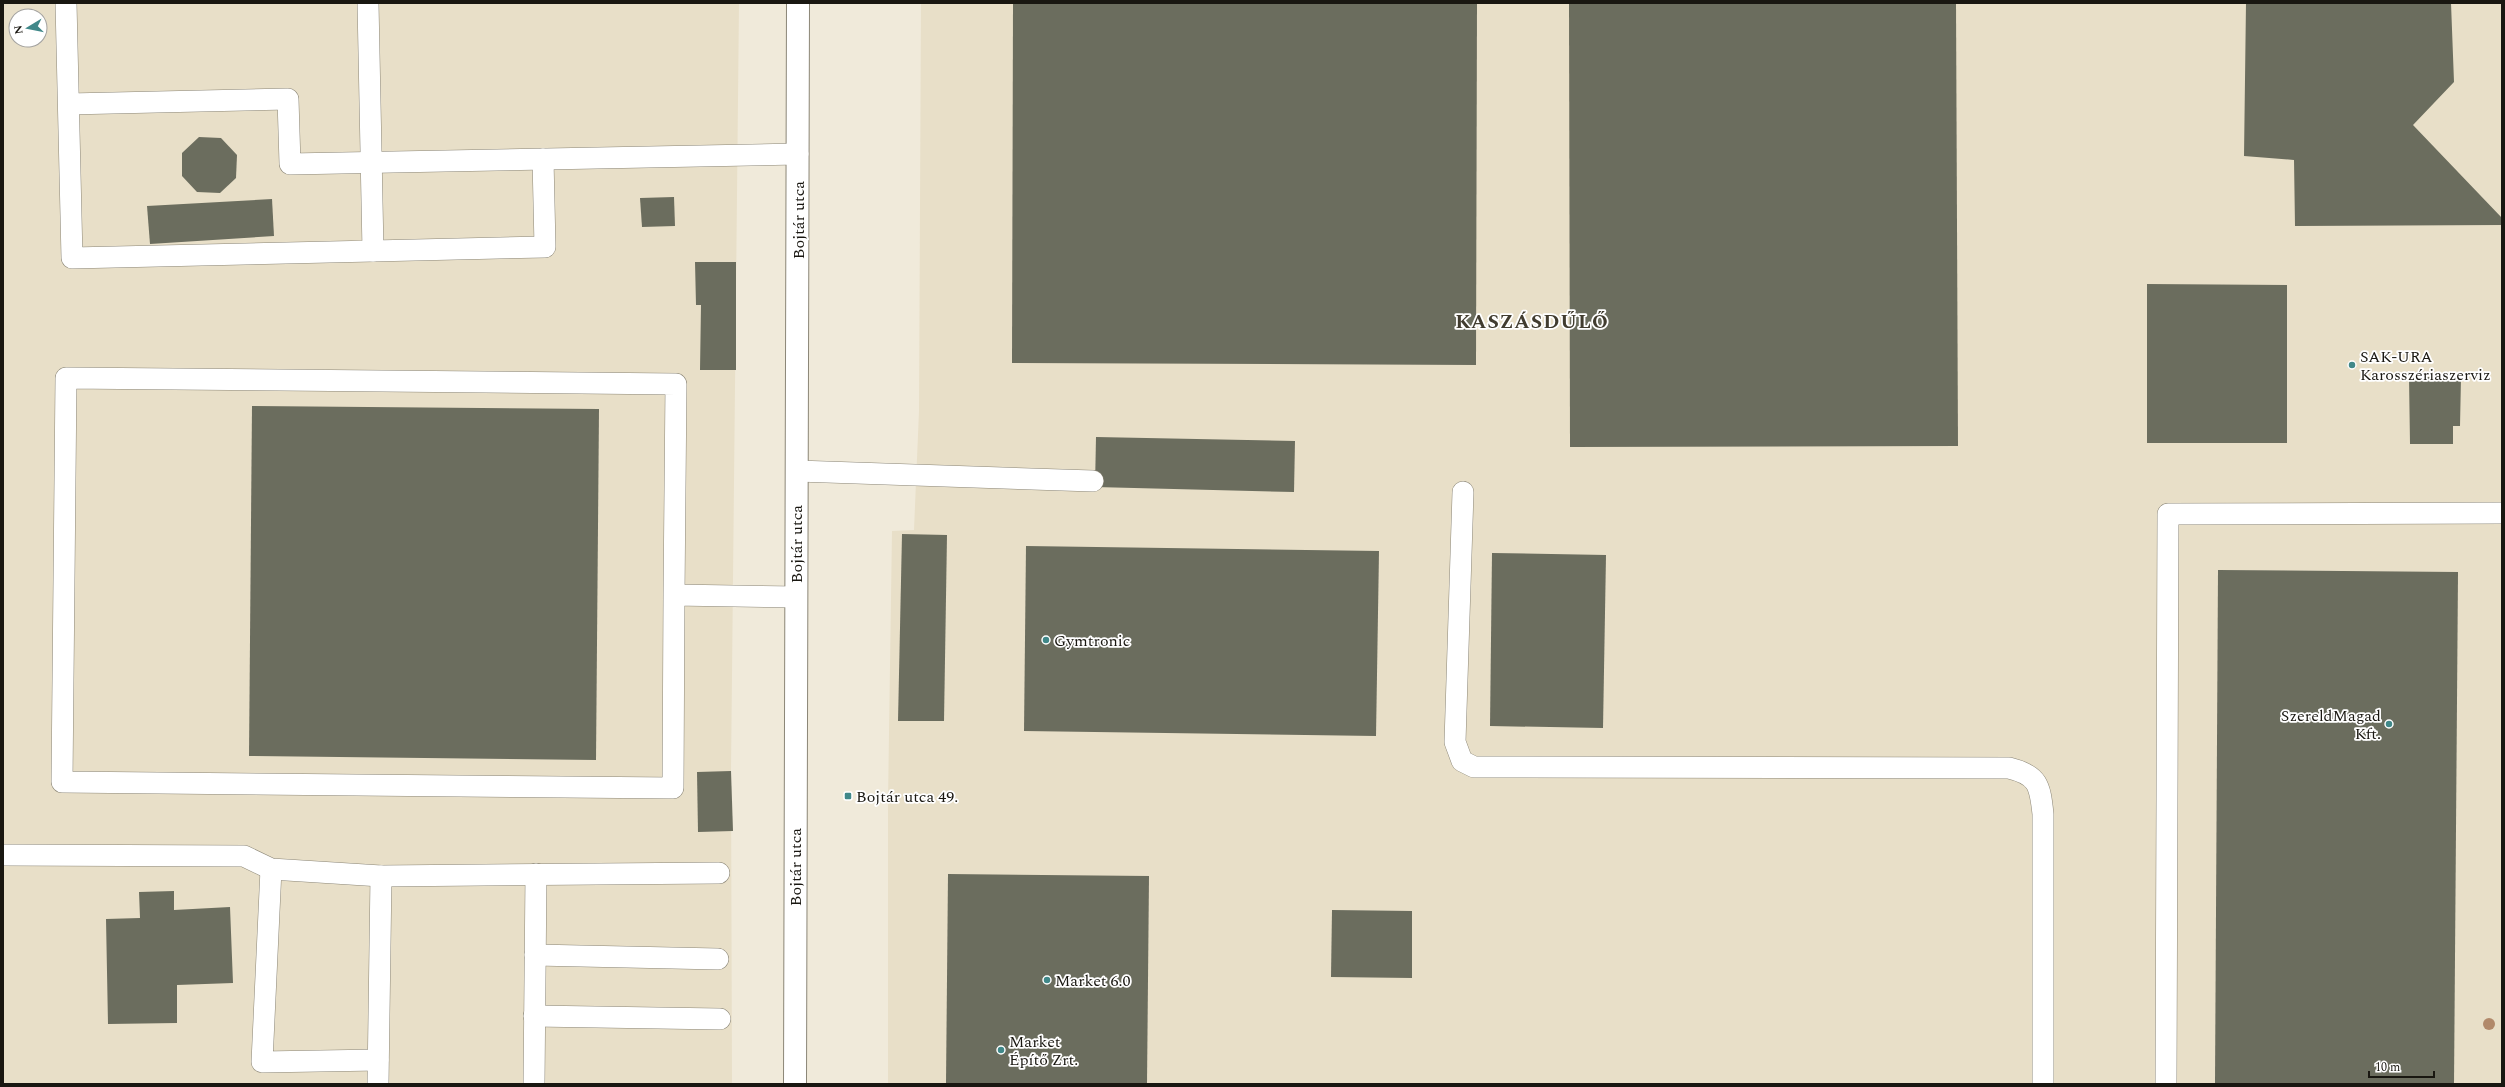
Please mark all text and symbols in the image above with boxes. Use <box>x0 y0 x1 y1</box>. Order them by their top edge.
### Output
north arrow <box>8 8 48 48</box>
text: N <box>9 24 28 36</box>
street label: Bojtár utca <box>787 181 811 259</box>
district label: KASZÁSDŰLŐ <box>1455 307 1609 337</box>
place label: SAK-URA Karosszériaszerviz <box>2360 345 2491 387</box>
marker: SAK-URA Karosszériaszerviz <box>2347 360 2357 370</box>
street label: Bojtár utca <box>785 505 809 583</box>
place label: Gymtronic <box>1054 629 1130 653</box>
marker: Gymtronic <box>1041 635 1051 645</box>
place label: SzereldMagad Kft. <box>2281 704 2381 746</box>
marker: SzereldMagad Kft. <box>2384 719 2394 729</box>
place label: Bojtár utca 49. <box>856 785 958 809</box>
marker: Bojtár utca 49. <box>843 791 853 801</box>
street label: Bojtár utca <box>784 828 808 906</box>
place label: Market 6.0 <box>1055 969 1131 993</box>
marker: Market 6.0 <box>1042 975 1052 985</box>
place label: Market Építő Zrt. <box>1009 1030 1078 1072</box>
marker: Market Építő Zrt. <box>996 1045 1006 1055</box>
scale bar <box>2369 1053 2434 1079</box>
text: 10 m <box>2375 1058 2400 1077</box>

